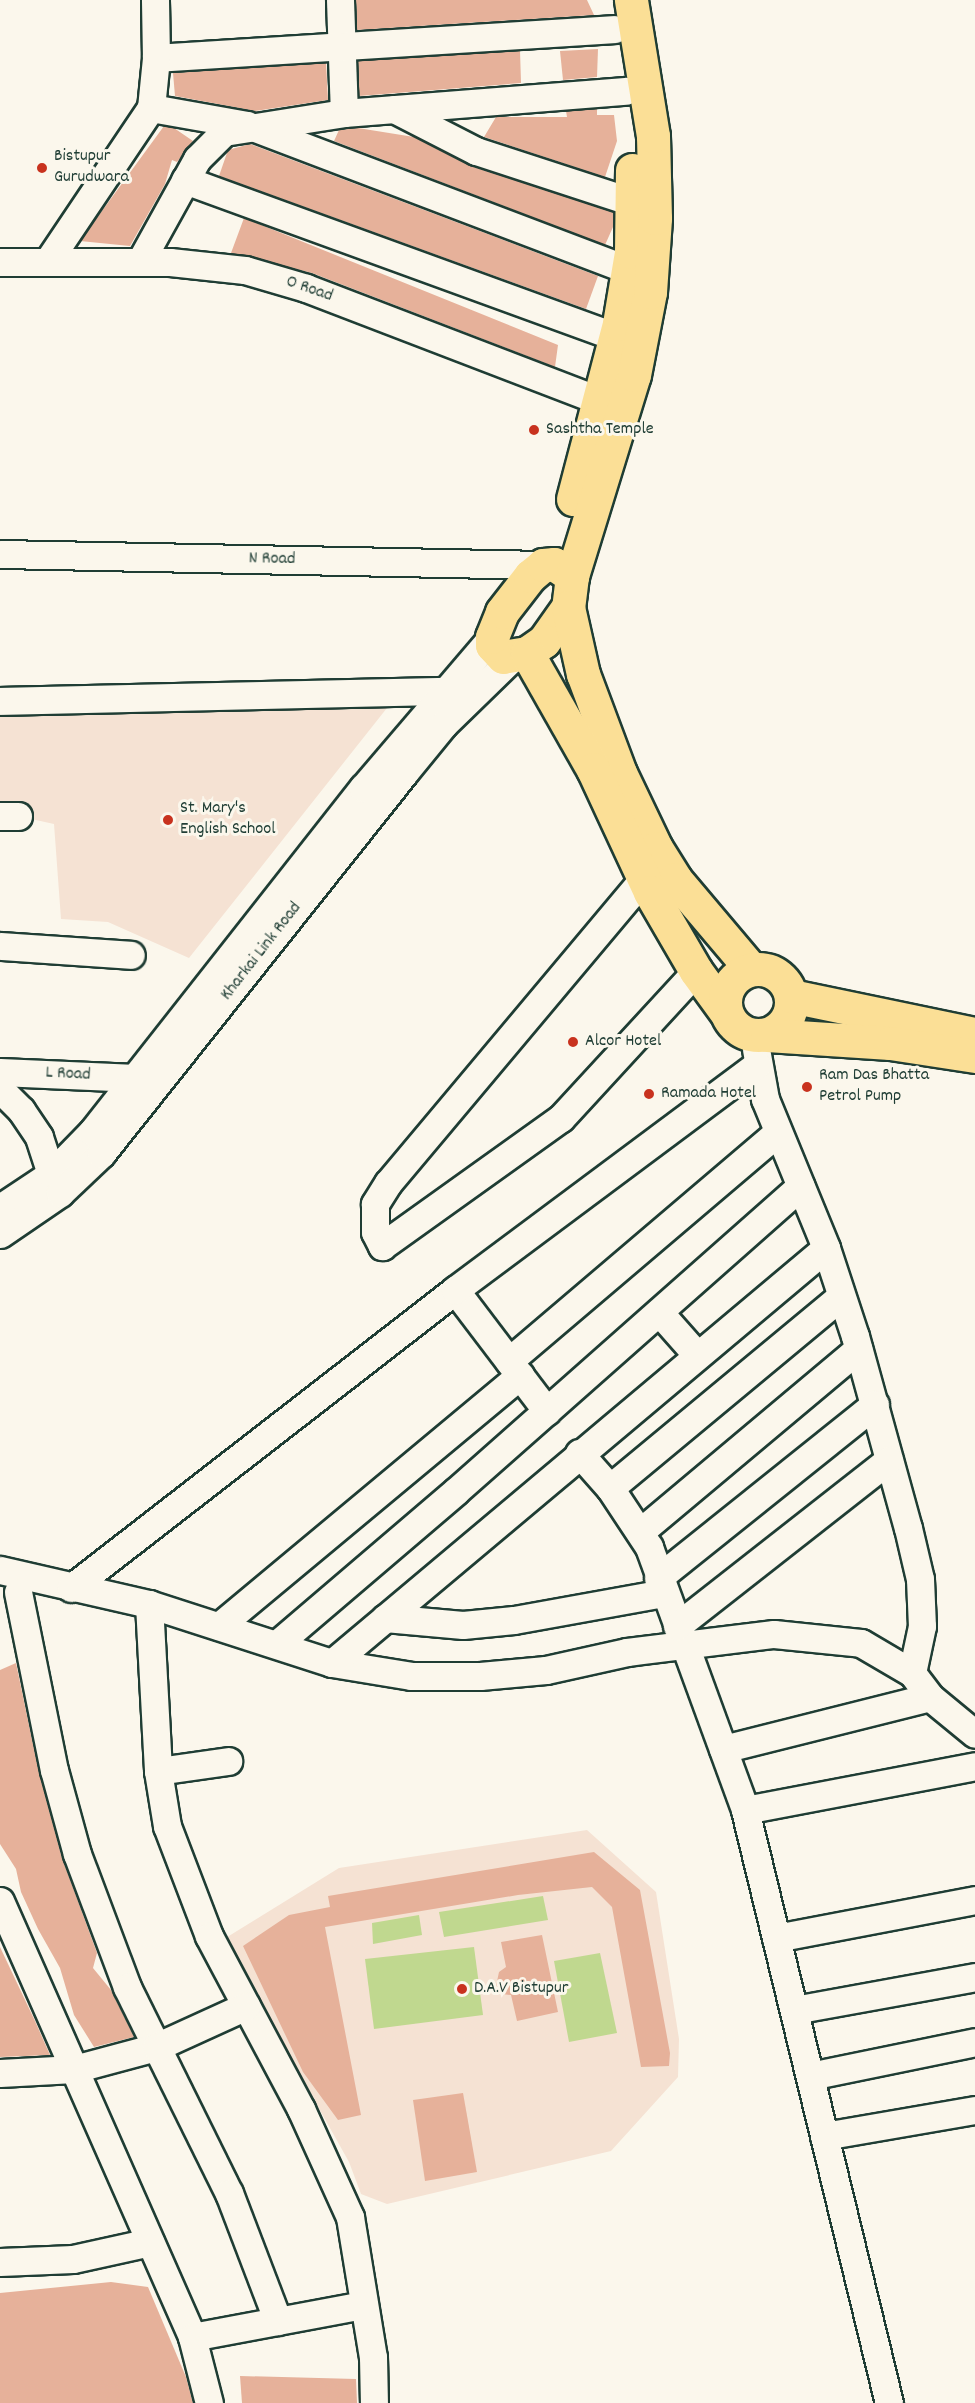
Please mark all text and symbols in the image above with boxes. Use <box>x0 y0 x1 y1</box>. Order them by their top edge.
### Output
place label: Bistupur Gurudwara <box>54 147 129 190</box>
marker: Bistupur Gurudwara <box>35 161 49 175</box>
street label: O Road <box>283 272 335 308</box>
place label: Sashtha Temple <box>546 419 654 441</box>
marker: Sashtha Temple <box>527 423 541 437</box>
street label: N Road <box>248 549 296 571</box>
place label: St. Mary's English School <box>180 799 276 842</box>
marker: St. Mary's English School <box>161 813 175 827</box>
street label: Kharkai Link Road <box>217 898 307 1006</box>
place label: Alcor Hotel <box>585 1031 661 1053</box>
marker: Alcor Hotel <box>566 1035 580 1049</box>
street label: L Road <box>45 1063 91 1087</box>
place label: Ram Das Bhatta Petrol Pump <box>819 1066 929 1108</box>
marker: Ram Das Bhatta Petrol Pump <box>800 1080 814 1094</box>
place label: Ramada Hotel <box>661 1083 756 1105</box>
marker: Ramada Hotel <box>642 1087 656 1101</box>
place label: D.A.V Bistupur <box>474 1978 568 2000</box>
marker: D.A.V Bistupur <box>455 1982 469 1996</box>

